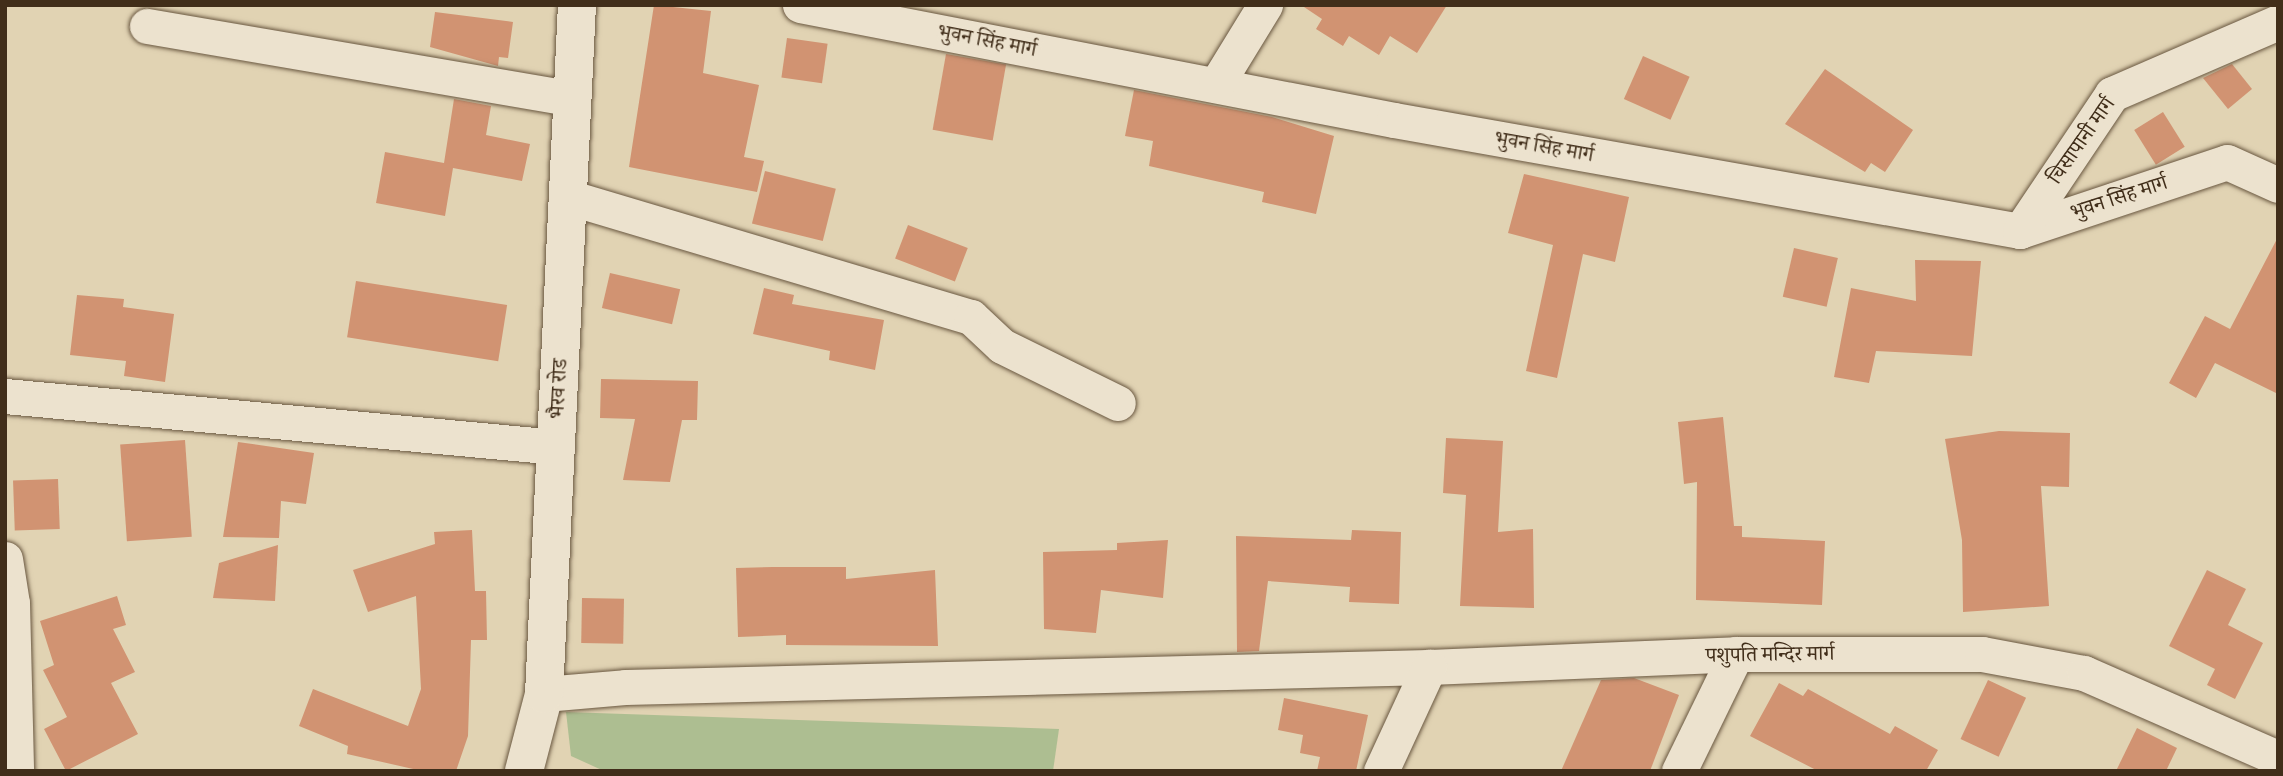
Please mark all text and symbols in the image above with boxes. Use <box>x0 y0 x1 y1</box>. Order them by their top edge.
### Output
street label: भुवन सिंह मार्ग <box>935 19 1039 63</box>
street label: चिसापानी मार्ग <box>2043 93 2121 189</box>
street label: भुवन सिंह मार्ग <box>1492 126 1596 168</box>
street label: भुवन सिंह मार्ग <box>2067 170 2171 226</box>
street label: भैरव रोड <box>545 358 573 420</box>
street label: पशुपति मन्दिर मार्ग <box>1705 641 1835 669</box>

